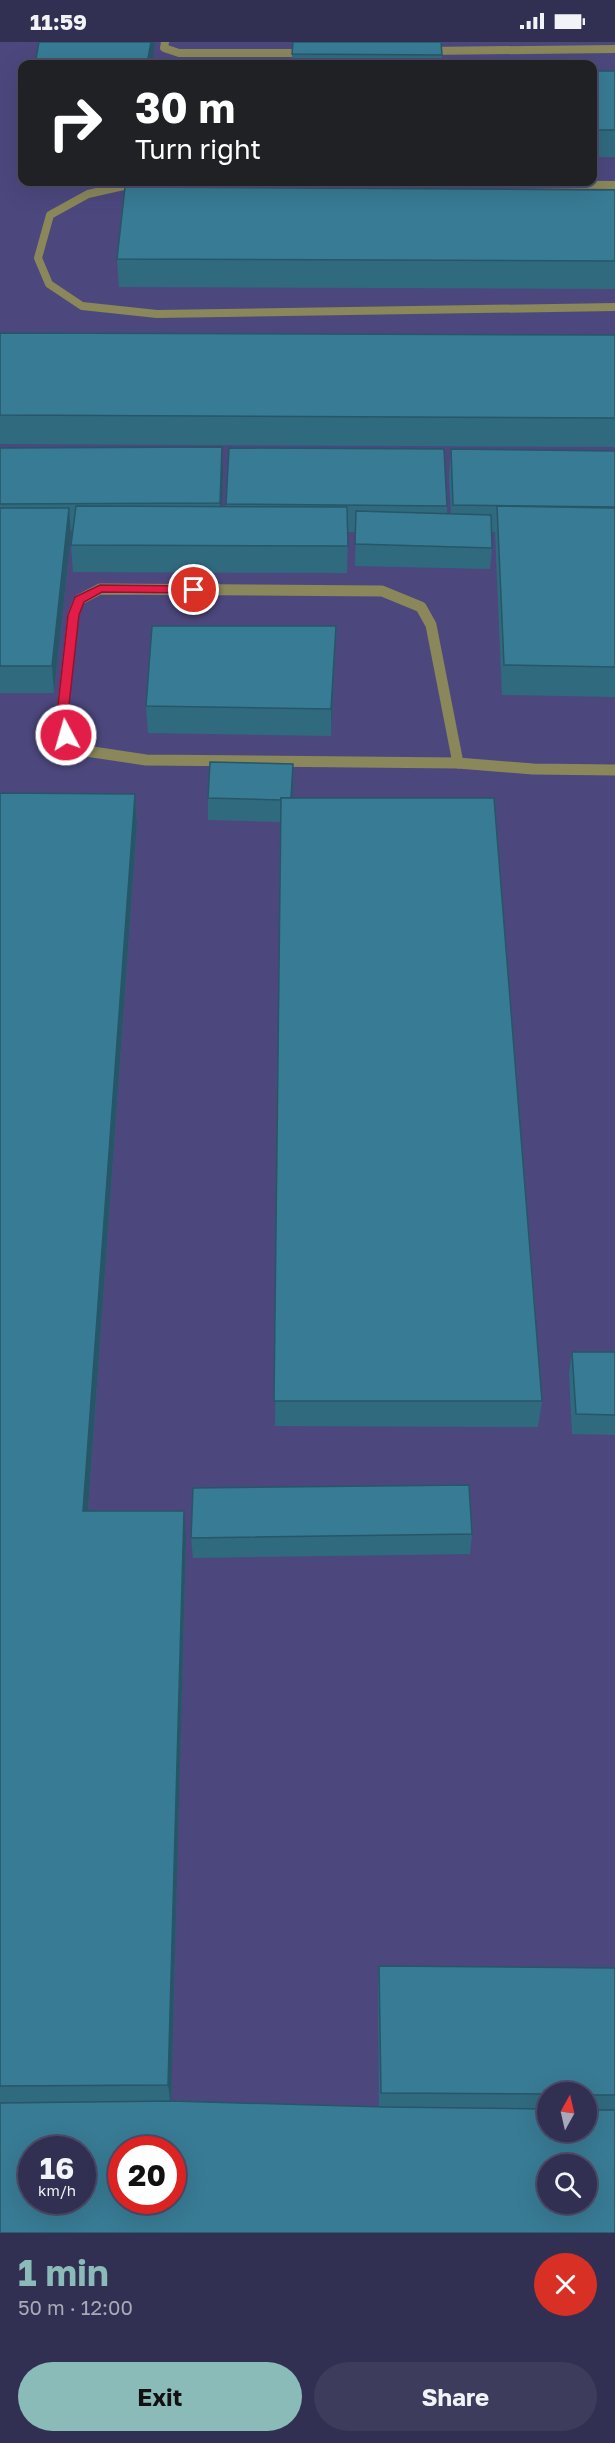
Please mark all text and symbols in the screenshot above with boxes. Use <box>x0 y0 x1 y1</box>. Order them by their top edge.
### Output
text: 11:59 <box>30 8 87 35</box>
text: 30 m <box>135 82 235 132</box>
icon: right <box>36 84 114 162</box>
text: Turn right <box>135 133 261 165</box>
pin <box>168 564 219 615</box>
icon: arrive <box>177 573 210 606</box>
position arrow <box>34 703 98 767</box>
north arrow <box>537 2082 597 2142</box>
map controls <box>537 2082 597 2214</box>
speed limit sign: 20 <box>108 2136 186 2214</box>
text: 16 <box>40 2150 74 2186</box>
button: search <box>537 2154 597 2214</box>
text: km/h <box>38 2181 76 2199</box>
text: 1 min <box>18 2251 109 2294</box>
button: close <box>534 2253 597 2316</box>
text: 50 m · 12:00 <box>18 2295 133 2319</box>
button: Exit <box>18 2362 302 2431</box>
button: Share <box>314 2362 597 2431</box>

